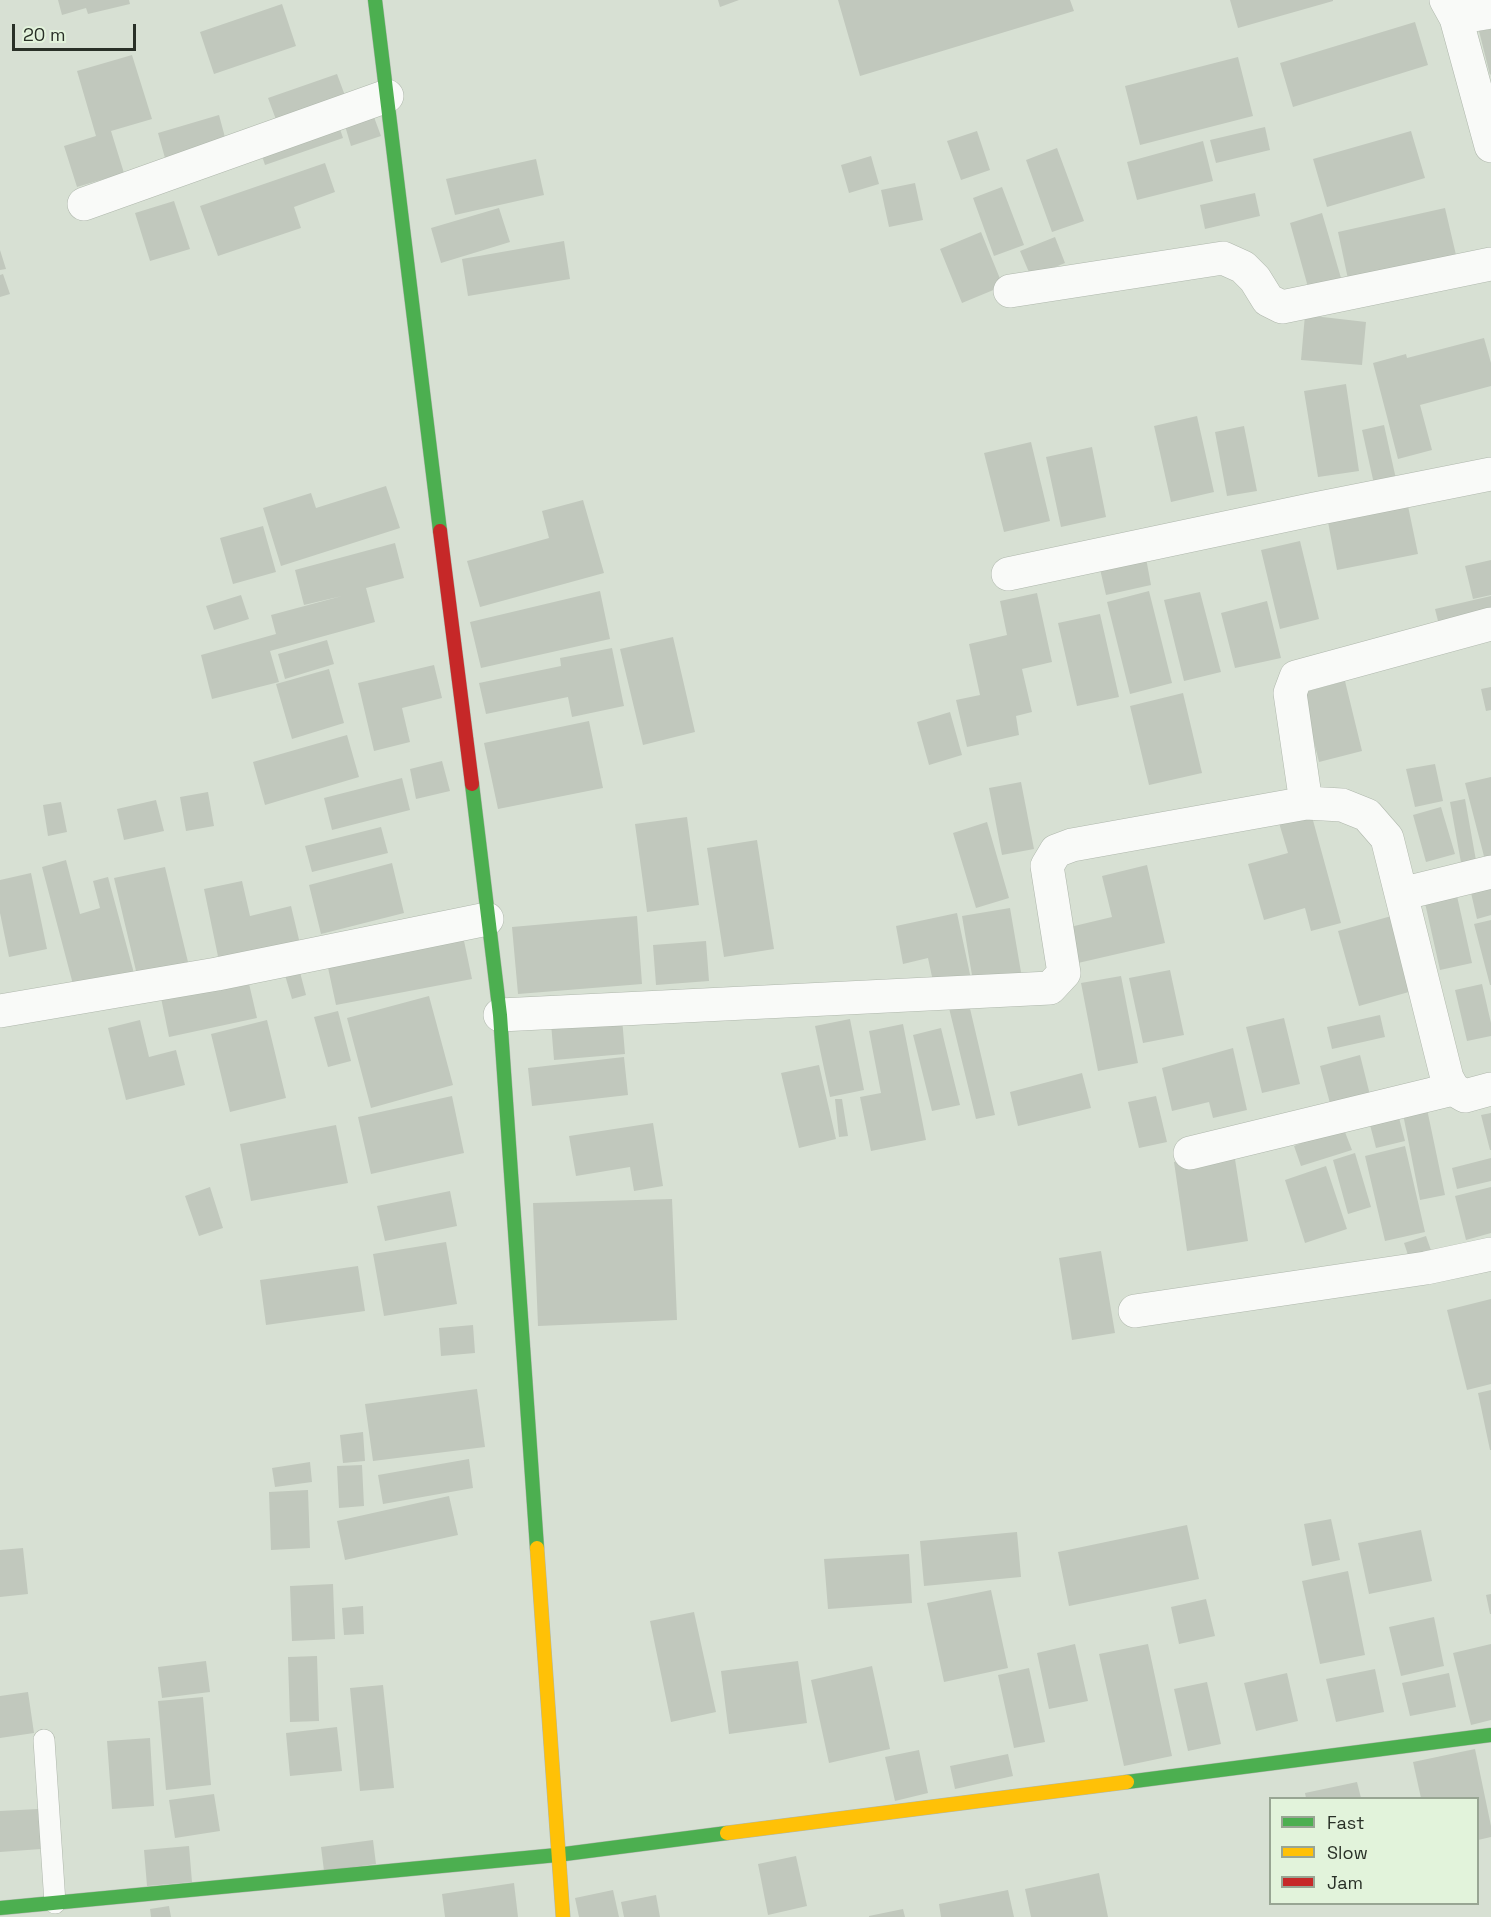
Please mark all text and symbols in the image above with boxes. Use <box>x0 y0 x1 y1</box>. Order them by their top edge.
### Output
scale bar <box>15 12 140 50</box>
text: 20 m <box>23 23 66 46</box>
legend <box>1269 1797 1479 1905</box>
text: Fast <box>1327 1811 1364 1834</box>
text: Slow <box>1327 1841 1368 1864</box>
text: Jam <box>1327 1871 1363 1894</box>

